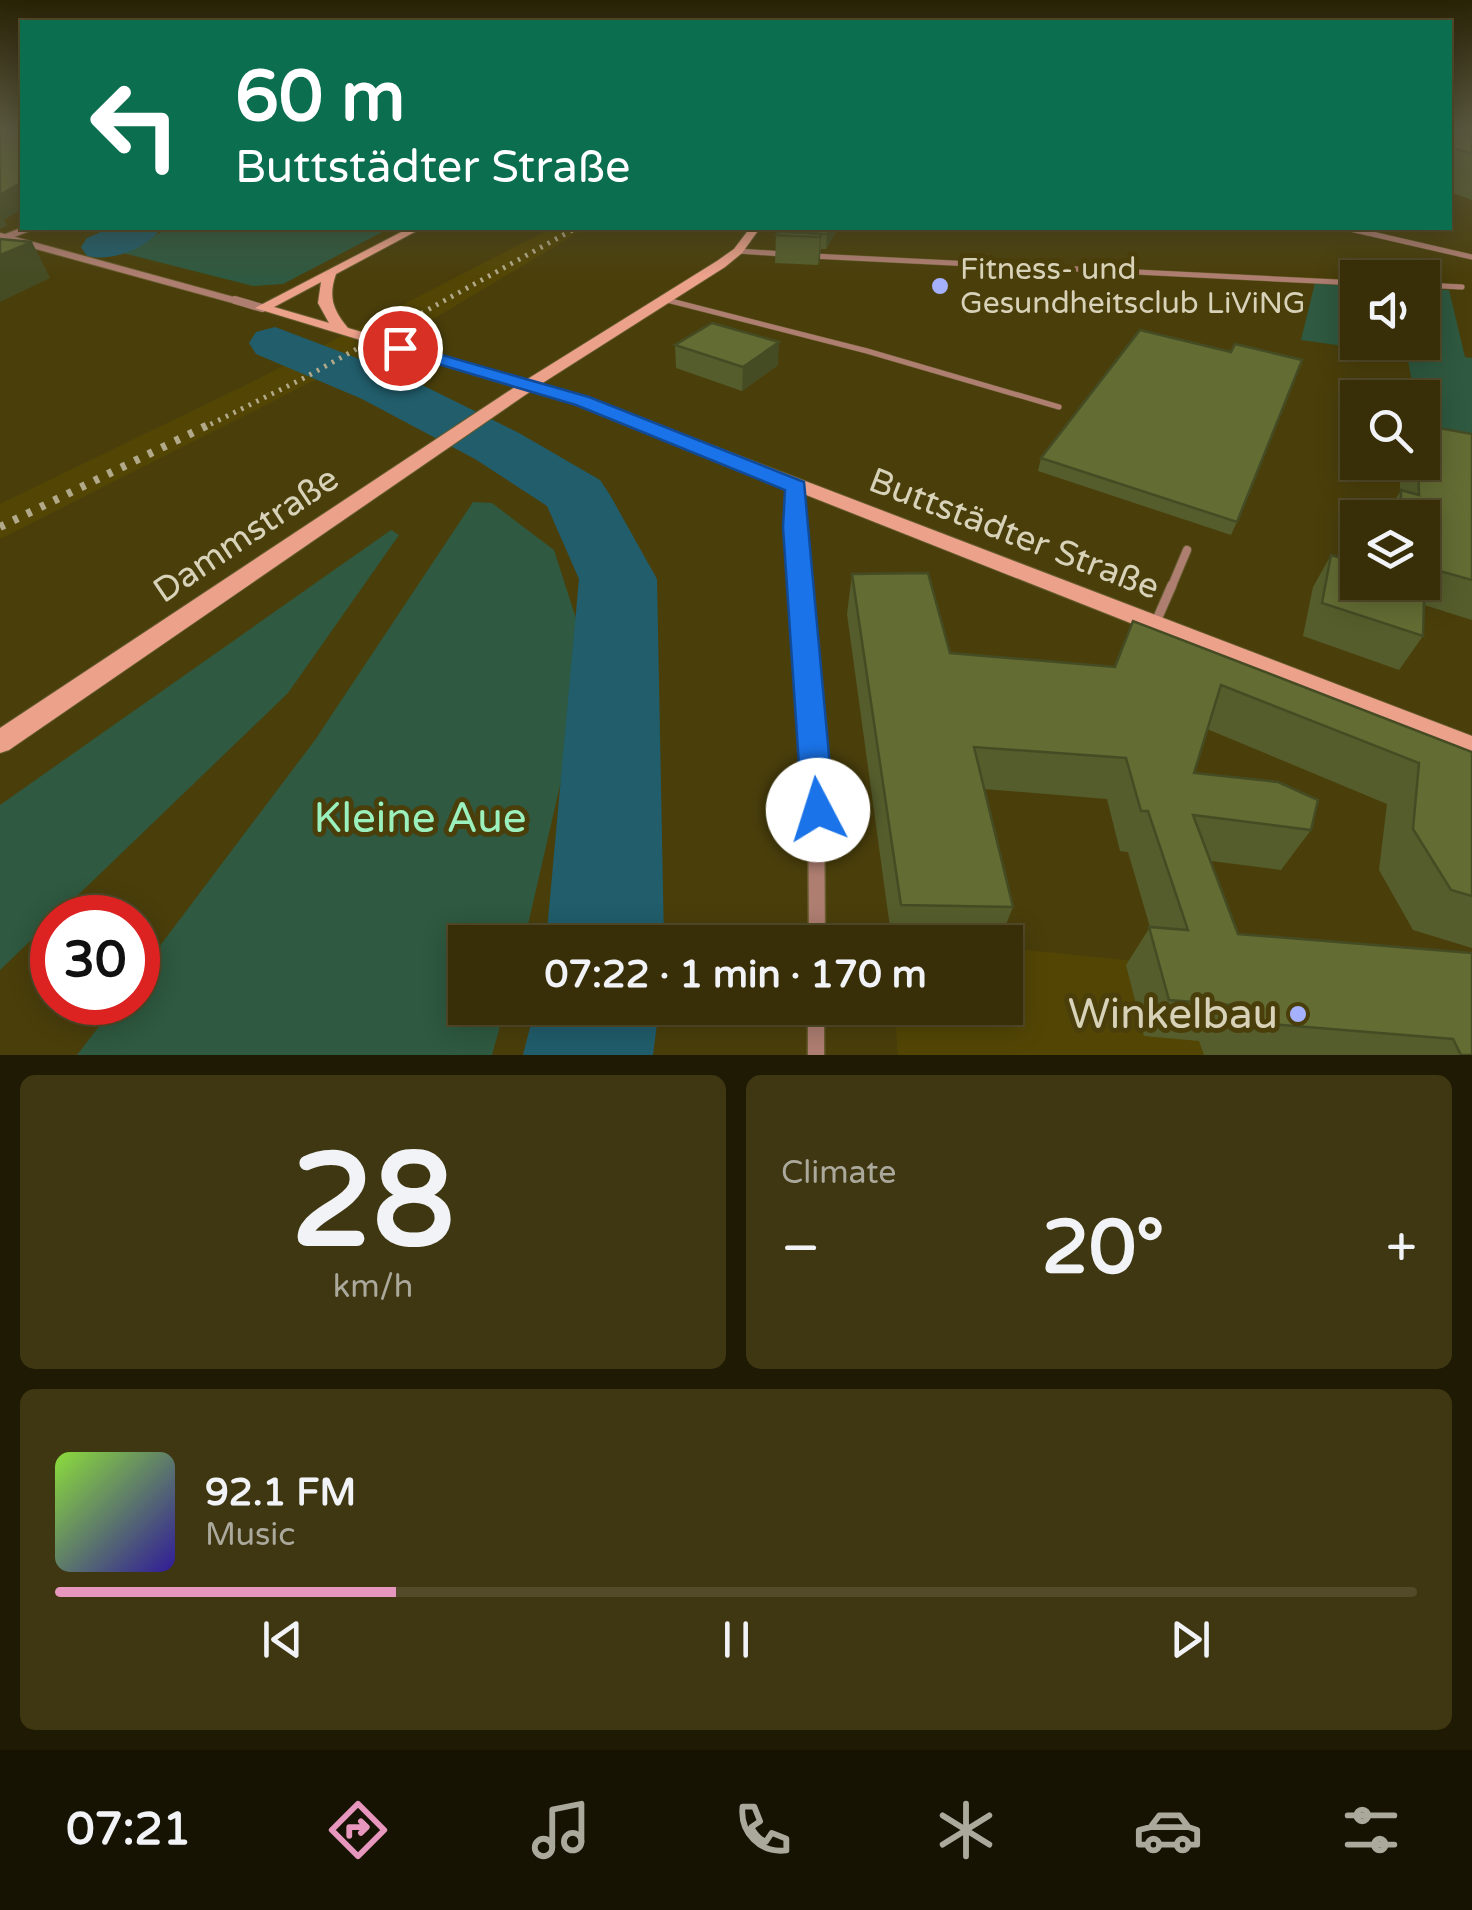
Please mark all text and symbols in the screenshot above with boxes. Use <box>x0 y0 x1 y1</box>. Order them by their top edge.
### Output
text: 60 m <box>235 56 405 140</box>
icon: left <box>70 60 200 190</box>
text: Buttstädter Straße <box>235 141 631 195</box>
place label: Fitness- und Gesundheitsclub LiViNG <box>960 251 1306 322</box>
map controls <box>1340 260 1440 600</box>
button: sound <box>1340 260 1440 360</box>
marker: Fitness- und Gesundheitsclub LiViNG <box>929 275 951 297</box>
pin <box>358 306 443 391</box>
icon: arrive <box>373 321 428 376</box>
button: search <box>1340 380 1440 480</box>
street label: Dammstraße <box>146 458 346 612</box>
street label: Buttstädter Straße <box>863 459 1165 609</box>
button: layers <box>1340 500 1440 600</box>
position arrow <box>766 758 870 862</box>
park label: Kleine Aue <box>313 793 527 844</box>
speed limit sign: 30 <box>30 895 160 1025</box>
text: 07:22 · 1 min · 170 m <box>544 952 927 998</box>
place label: Winkelbau <box>1068 989 1278 1040</box>
marker: Winkelbau <box>1287 1003 1309 1025</box>
text: 28 <box>291 1125 455 1281</box>
text: Climate <box>781 1154 896 1192</box>
text: 20° <box>1042 1203 1164 1293</box>
text: − <box>781 1216 820 1282</box>
text: + <box>1386 1216 1417 1282</box>
text: km/h <box>333 1268 413 1306</box>
text: 92.1 FM <box>205 1470 356 1516</box>
text: Music <box>205 1516 295 1554</box>
icon: previous <box>255 1612 310 1667</box>
icon: pause <box>709 1612 764 1667</box>
icon: next <box>1163 1612 1218 1667</box>
icon: directions <box>323 1795 393 1865</box>
icon: music <box>526 1795 596 1865</box>
icon: phone <box>728 1795 798 1865</box>
icon: climate <box>931 1795 1001 1865</box>
icon: car <box>1133 1795 1203 1865</box>
icon: filters <box>1336 1795 1406 1865</box>
text: 07:21 <box>66 1803 191 1857</box>

